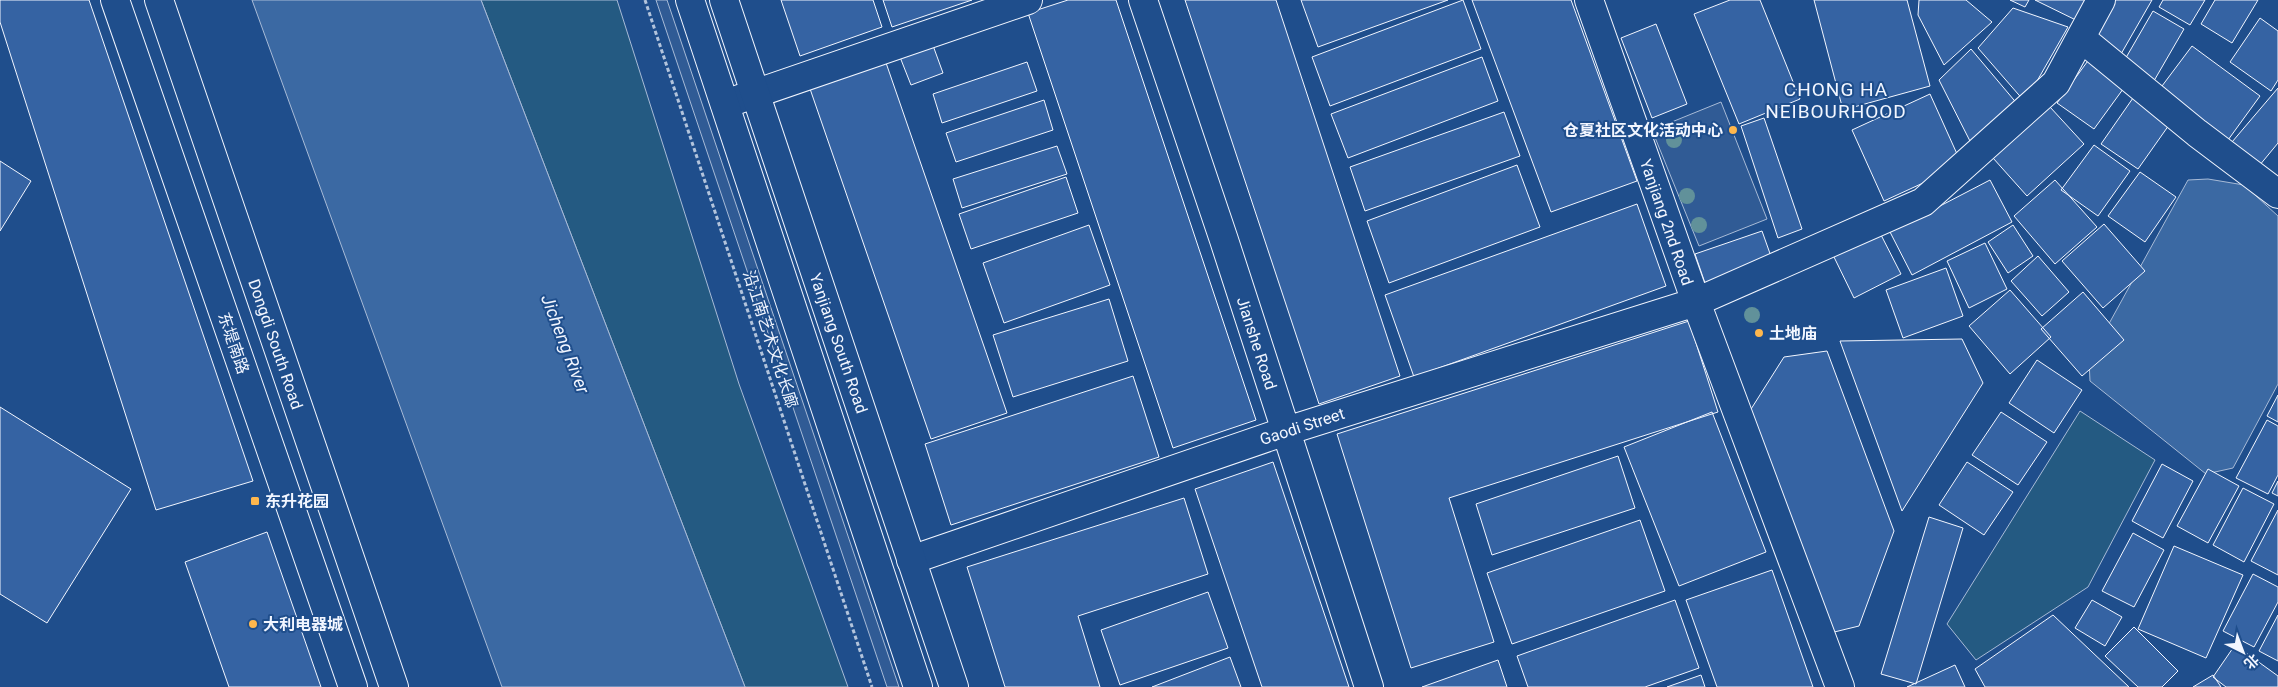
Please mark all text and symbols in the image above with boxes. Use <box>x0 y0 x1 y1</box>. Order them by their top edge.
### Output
district label: CHONG HA NEIBOURHOOD <box>1765 78 1907 123</box>
place label: 仓夏社区文化活动中心 <box>1563 121 1723 140</box>
marker: 仓夏社区文化活动中心 <box>1727 124 1739 136</box>
street label: Yanjiang 2nd Road <box>1636 157 1697 288</box>
street label: 沿江南艺术文化长廊 <box>739 268 802 411</box>
street label: Yanjiang South Road <box>806 271 871 416</box>
street label: Dongdi South Road <box>244 277 307 412</box>
water label: Jicheng River <box>537 291 594 397</box>
street label: Jianshe Road <box>1233 294 1280 392</box>
street label: 东堤南路 <box>214 310 253 377</box>
place label: 土地庙 <box>1769 324 1817 343</box>
marker: 土地庙 <box>1753 327 1765 339</box>
street label: Gaodi Street <box>1257 404 1347 449</box>
place label: 东升花园 <box>265 492 329 511</box>
marker: 东升花园 <box>249 495 261 507</box>
place label: 大利电器城 <box>263 615 343 634</box>
marker: 大利电器城 <box>247 618 259 630</box>
north arrow <box>2218 627 2268 677</box>
text: 北 <box>2241 651 2262 672</box>

